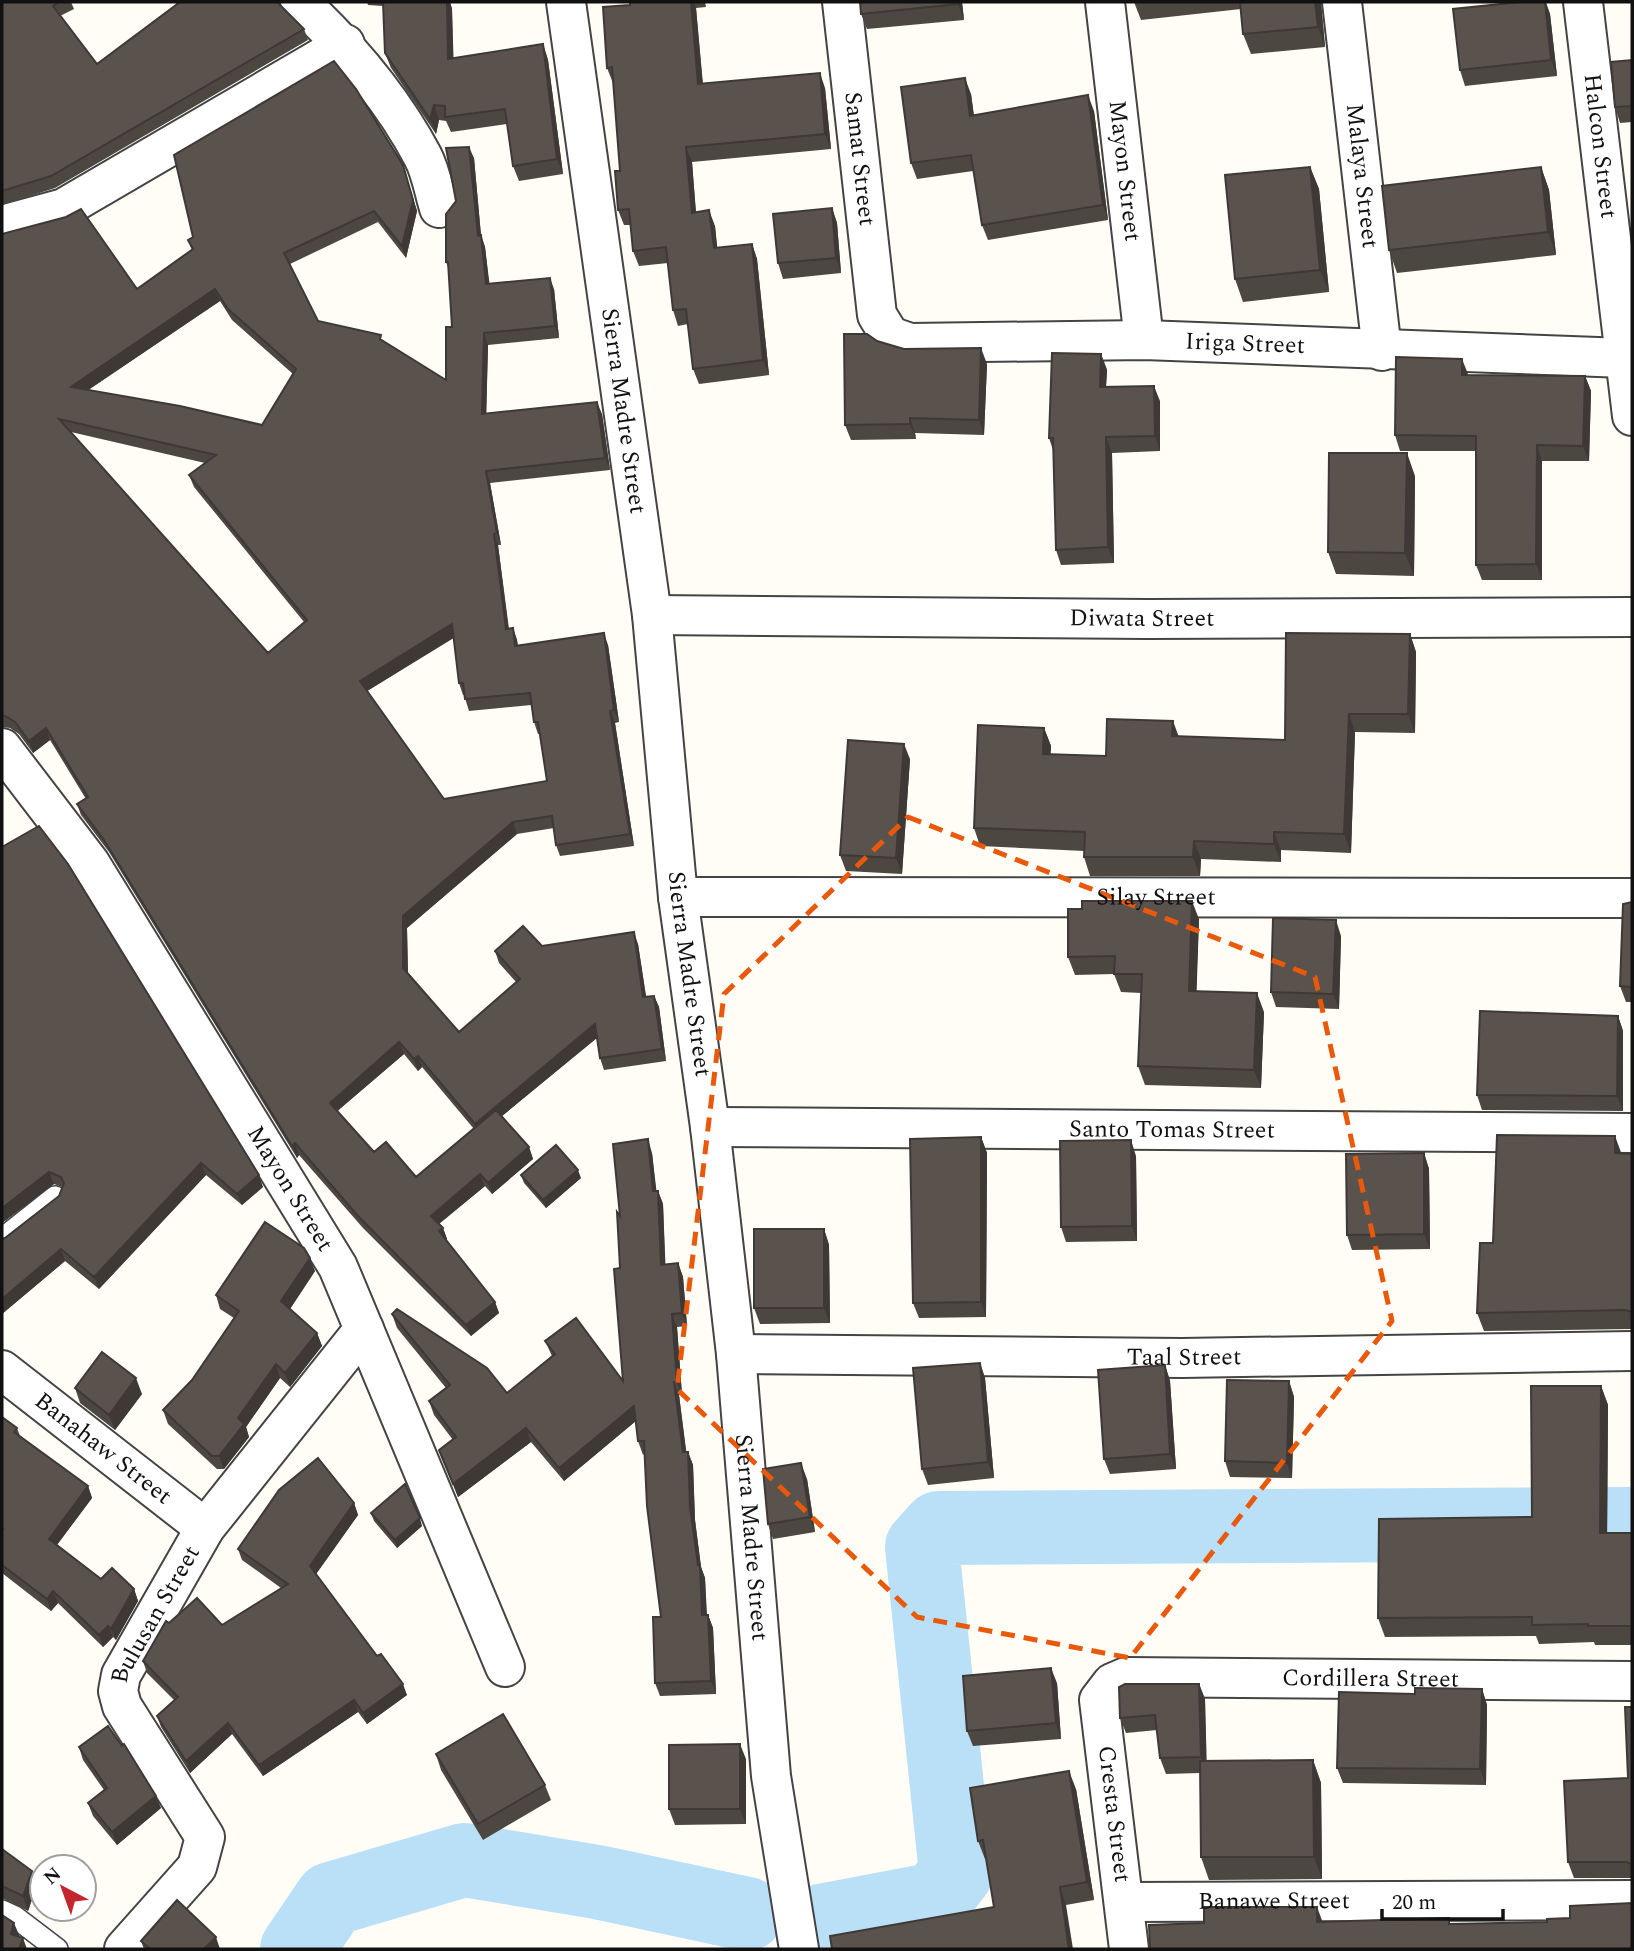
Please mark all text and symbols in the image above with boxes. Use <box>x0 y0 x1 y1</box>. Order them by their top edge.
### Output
street label: Halcon Street <box>1574 72 1626 220</box>
street label: Samat Street <box>834 90 885 228</box>
street label: Mayon Street <box>1098 98 1151 244</box>
street label: Malaya Street <box>1336 101 1388 250</box>
street label: Sierra Madre Street <box>591 306 656 516</box>
street label: Iriga Street <box>1184 324 1306 364</box>
street label: Diwata Street <box>1069 600 1215 637</box>
street label: Sierra Madre Street <box>658 870 721 1079</box>
street label: Silay Street <box>1096 879 1216 916</box>
street label: Santo Tomas Street <box>1069 1111 1275 1149</box>
street label: Mayon Street <box>237 1119 342 1259</box>
street label: Taal Street <box>1126 1339 1242 1376</box>
street label: Banahaw Street <box>27 1384 179 1514</box>
street label: Sierra Madre Street <box>725 1433 778 1642</box>
street label: Bulusan Street <box>102 1539 209 1686</box>
street label: Cordillera Street <box>1282 1660 1459 1698</box>
street label: Cresta Street <box>1088 1743 1140 1885</box>
north arrow <box>28 1853 98 1923</box>
text: N <box>37 1860 68 1892</box>
scale bar <box>1382 1878 1503 1922</box>
street label: Banawe Street <box>1198 1883 1350 1920</box>
text: 20 m <box>1392 1887 1436 1919</box>

